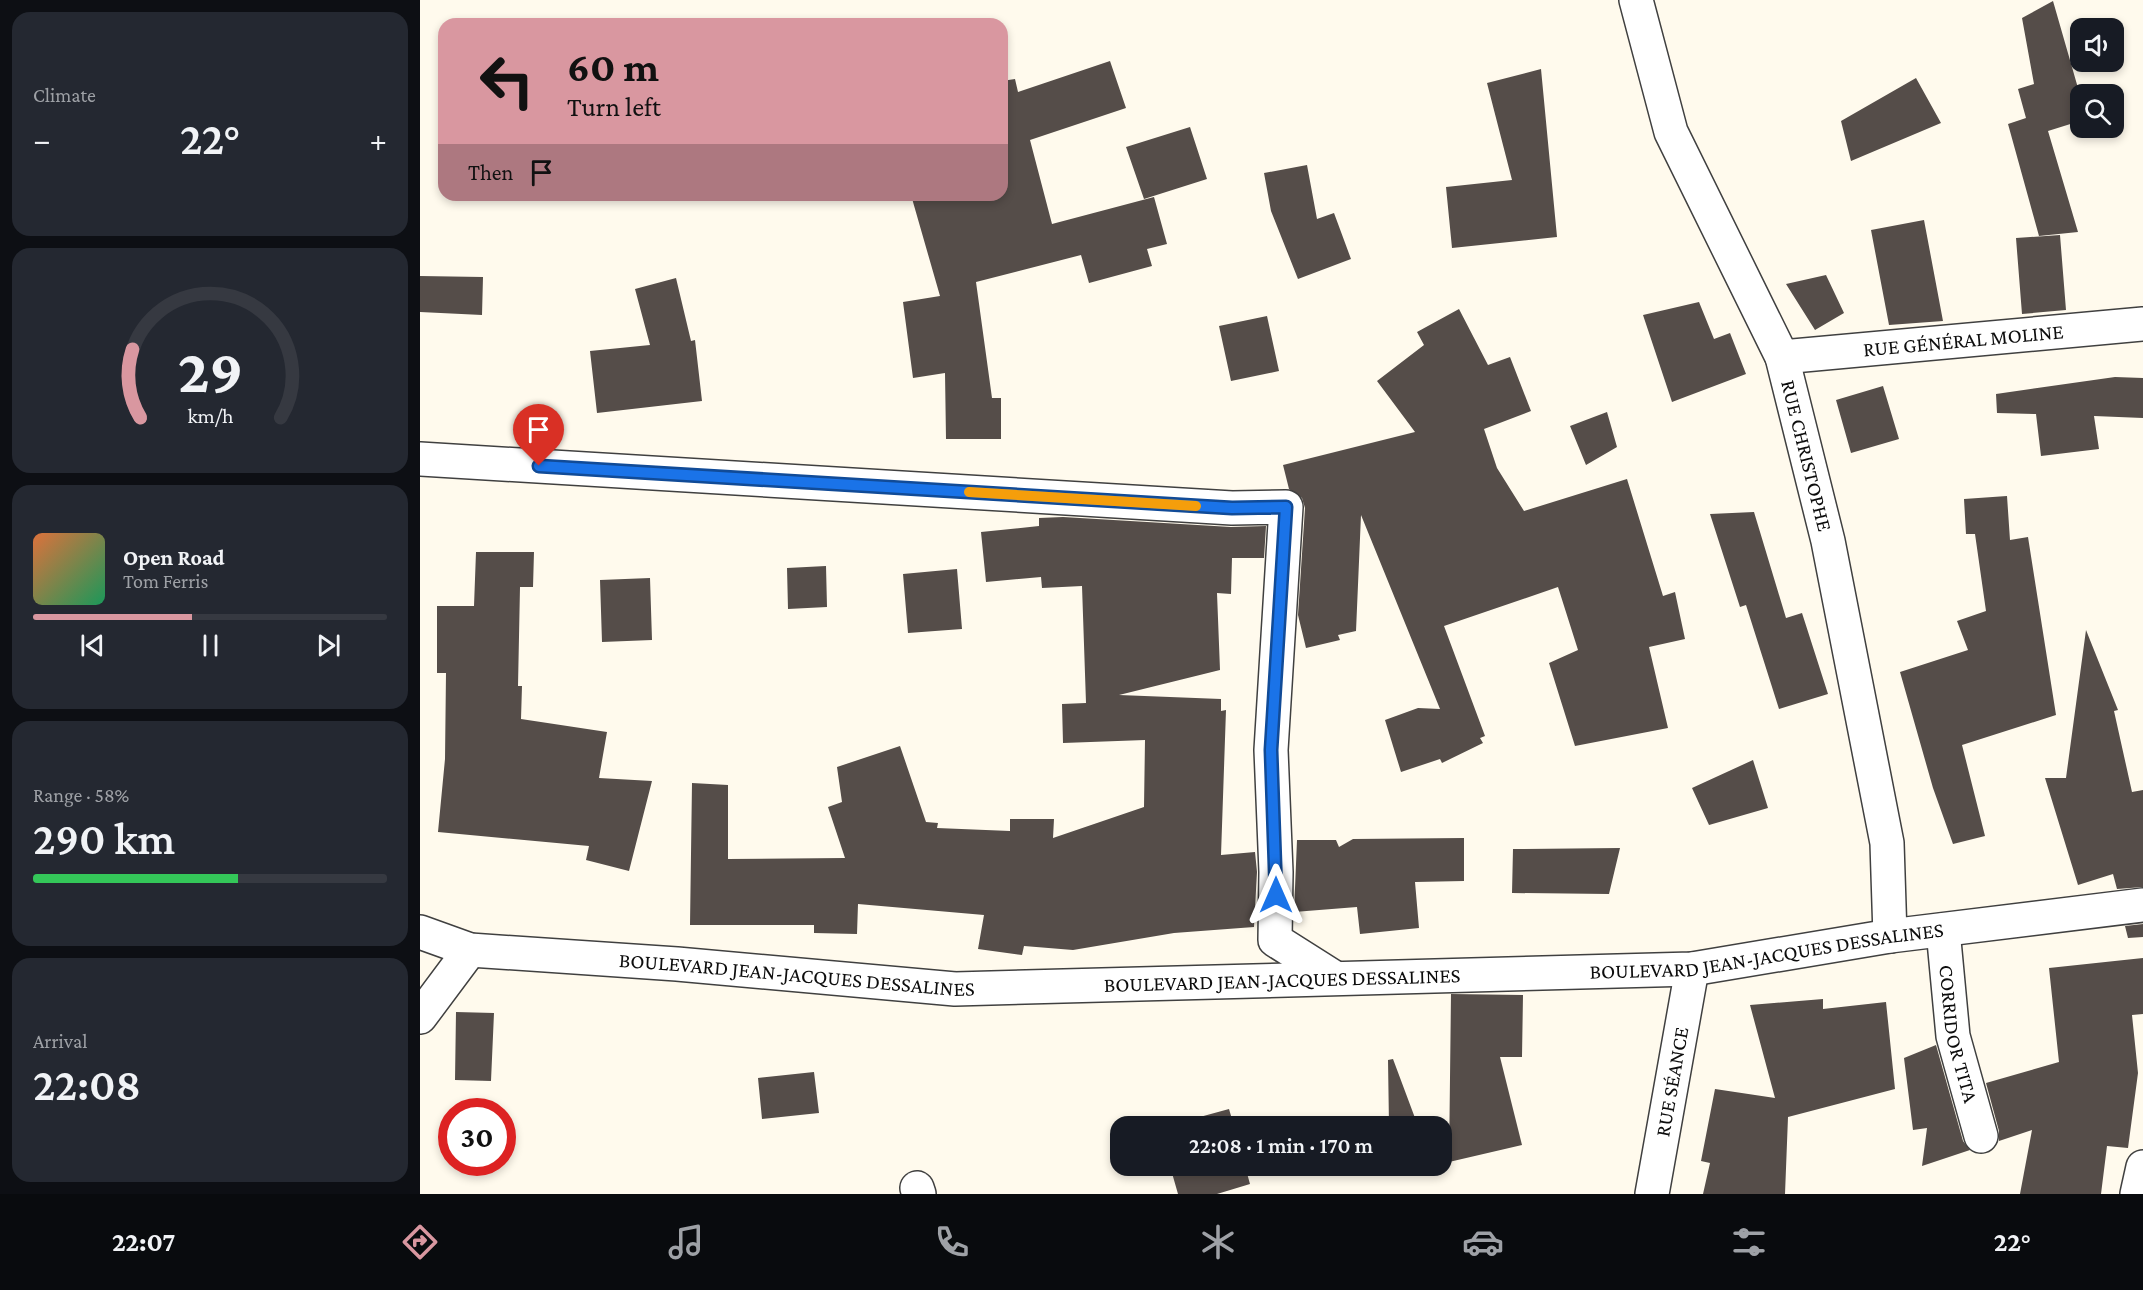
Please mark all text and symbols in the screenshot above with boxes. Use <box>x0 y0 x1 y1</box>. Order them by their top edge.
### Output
map controls <box>2070 18 2124 138</box>
button: sound <box>2070 18 2124 72</box>
icon: left <box>468 42 546 120</box>
text: 60 m <box>567 43 659 90</box>
text: Climate <box>33 84 96 106</box>
button: search <box>2070 84 2124 138</box>
text: Turn left <box>567 92 661 122</box>
text: 22° <box>180 114 240 164</box>
text: − <box>33 121 50 158</box>
text: + <box>370 121 387 158</box>
icon: arrive <box>525 156 558 189</box>
text: Then <box>468 160 513 185</box>
street label: RUE GÉNÉRAL MOLINE <box>1862 319 2065 362</box>
text: 29 <box>177 336 243 405</box>
street label: RUE CHRISTOPHE <box>1776 377 1837 534</box>
text: km/h <box>187 404 234 428</box>
pin <box>513 404 564 466</box>
icon: arrive <box>522 413 555 446</box>
text: Open Road <box>123 545 225 570</box>
text: Tom Ferris <box>123 570 208 592</box>
icon: previous <box>76 629 109 662</box>
icon: pause <box>194 629 227 662</box>
icon: next <box>312 629 345 662</box>
text: Range · 58% <box>33 784 129 806</box>
text: 290 km <box>33 814 175 864</box>
position arrow <box>1244 863 1308 927</box>
street label: BOULEVARD JEAN-JACQUES DESSALINES <box>1589 918 1945 984</box>
street label: BOULEVARD JEAN-JACQUES DESSALINES <box>618 948 975 1001</box>
street label: BOULEVARD JEAN-JACQUES DESSALINES <box>1103 963 1461 997</box>
street label: CORRIDOR TITA <box>1934 964 1983 1105</box>
street label: RUE SÉANCE <box>1650 1025 1693 1139</box>
text: Arrival <box>33 1030 87 1052</box>
text: 22:08 <box>33 1060 141 1110</box>
speed limit sign: 30 <box>438 1098 516 1176</box>
text: 22:08 · 1 min · 170 m <box>1189 1133 1373 1158</box>
icon: directions <box>399 1221 441 1263</box>
icon: music <box>665 1221 707 1263</box>
icon: phone <box>931 1221 973 1263</box>
icon: climate <box>1197 1221 1239 1263</box>
icon: car <box>1462 1221 1504 1263</box>
icon: filters <box>1728 1221 1770 1263</box>
text: 22:07 <box>112 1227 175 1257</box>
text: 22° <box>1994 1227 2031 1257</box>

